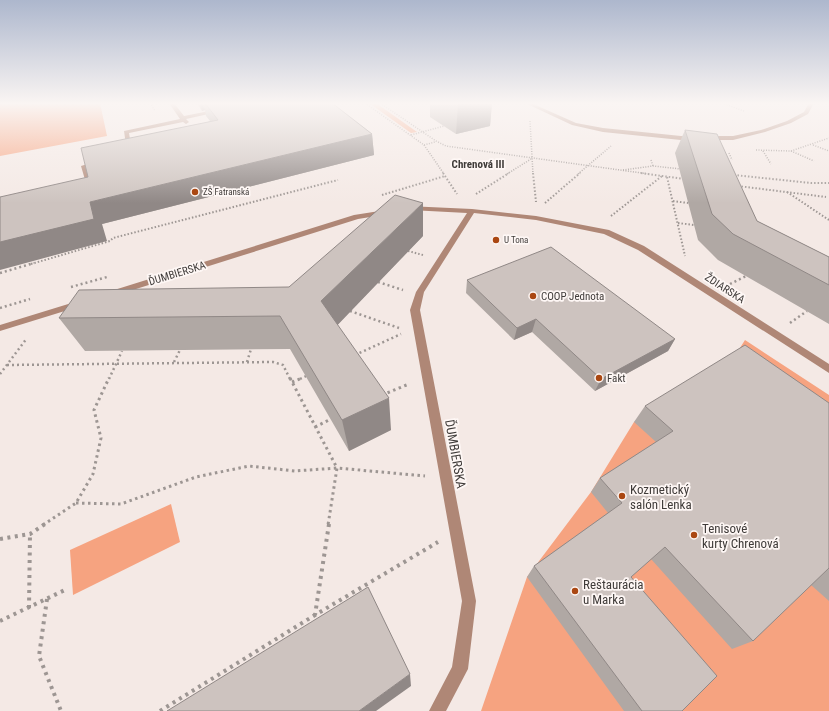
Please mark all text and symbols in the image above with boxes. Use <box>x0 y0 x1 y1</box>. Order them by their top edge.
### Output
district label: Chrenová III <box>452 158 504 171</box>
place label: ZŠ Fatranská <box>203 186 249 197</box>
marker: ZŠ Fatranská <box>190 187 200 197</box>
marker: U Tona <box>491 235 501 245</box>
place label: U Tona <box>504 235 528 245</box>
street label: ĎUMBIERSKA <box>147 258 208 288</box>
street label: ŽDIARSKA <box>702 271 748 307</box>
place label: COOP Jednota <box>541 290 604 303</box>
marker: COOP Jednota <box>528 291 538 301</box>
place label: Fakt <box>607 372 626 385</box>
marker: Fakt <box>594 373 604 383</box>
street label: ĎUMBIERSKA <box>442 419 469 490</box>
place label: Kozmetický salón Lenka <box>630 482 692 512</box>
marker: Kozmetický salón Lenka <box>617 491 627 501</box>
place label: Tenisové kurty Chrenová <box>702 521 779 551</box>
marker: Tenisové kurty Chrenová <box>689 530 699 540</box>
place label: Reštaurácia u Marka <box>583 577 643 607</box>
marker: Reštaurácia u Marka <box>570 586 580 596</box>

